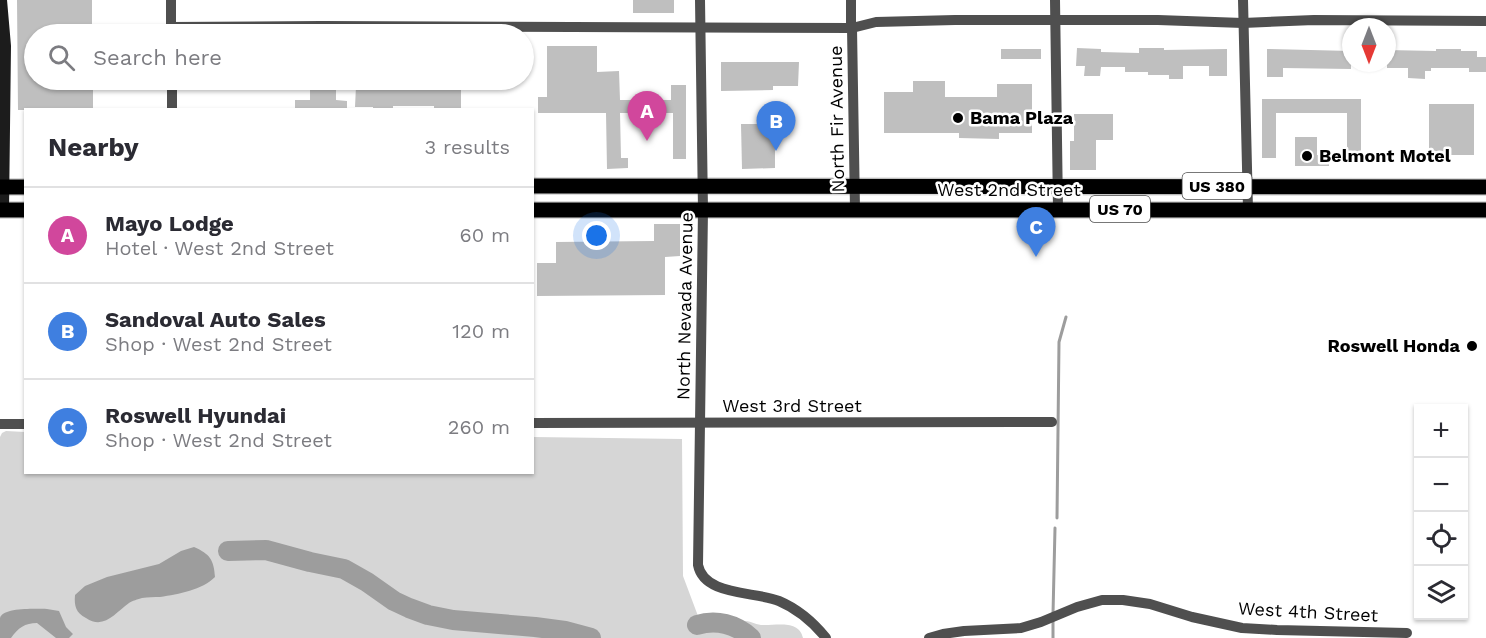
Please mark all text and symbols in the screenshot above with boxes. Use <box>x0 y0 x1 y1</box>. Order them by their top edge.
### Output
north arrow <box>1342 18 1396 72</box>
search box <box>24 24 534 90</box>
icon: search <box>45 41 78 74</box>
text: Search here <box>93 45 222 70</box>
street label: North Fir Avenue <box>825 45 848 193</box>
pin: A <box>628 92 666 141</box>
pin: B <box>756 102 796 151</box>
place label: Bama Plaza <box>970 107 1074 128</box>
marker: Bama Plaza <box>951 111 965 125</box>
text: Nearby <box>48 132 139 162</box>
text: 3 results <box>425 135 510 159</box>
place label: Belmont Motel <box>1319 145 1451 166</box>
marker: Belmont Motel <box>1300 149 1314 163</box>
road number: US 380 <box>1182 173 1252 199</box>
street label: West 2nd Street <box>937 179 1081 200</box>
road number: US 70 <box>1090 196 1150 222</box>
pin: C <box>1016 208 1056 257</box>
text: Mayo Lodge <box>105 211 234 236</box>
street label: North Nevada Avenue <box>672 212 697 400</box>
your location <box>582 221 611 250</box>
text: A <box>61 223 74 247</box>
text: 60 m <box>460 223 510 247</box>
text: Hotel · West 2nd Street <box>105 236 334 260</box>
text: Sandoval Auto Sales <box>105 307 326 332</box>
text: B <box>61 319 74 343</box>
text: 120 m <box>452 319 510 343</box>
text: Shop · West 2nd Street <box>105 332 332 356</box>
place label: Roswell Honda <box>1328 335 1461 356</box>
marker: Roswell Honda <box>1465 339 1479 353</box>
street label: West 3rd Street <box>722 395 862 416</box>
text: Roswell Hyundai <box>105 403 286 428</box>
map controls <box>1414 404 1468 620</box>
button: + <box>1414 404 1468 458</box>
text: C <box>61 415 74 439</box>
text: 260 m <box>448 415 510 439</box>
text: Shop · West 2nd Street <box>105 428 332 452</box>
button: − <box>1414 458 1468 512</box>
button: locate <box>1414 512 1468 566</box>
button: layers <box>1414 566 1468 620</box>
street label: West 4th Street <box>1237 597 1379 626</box>

